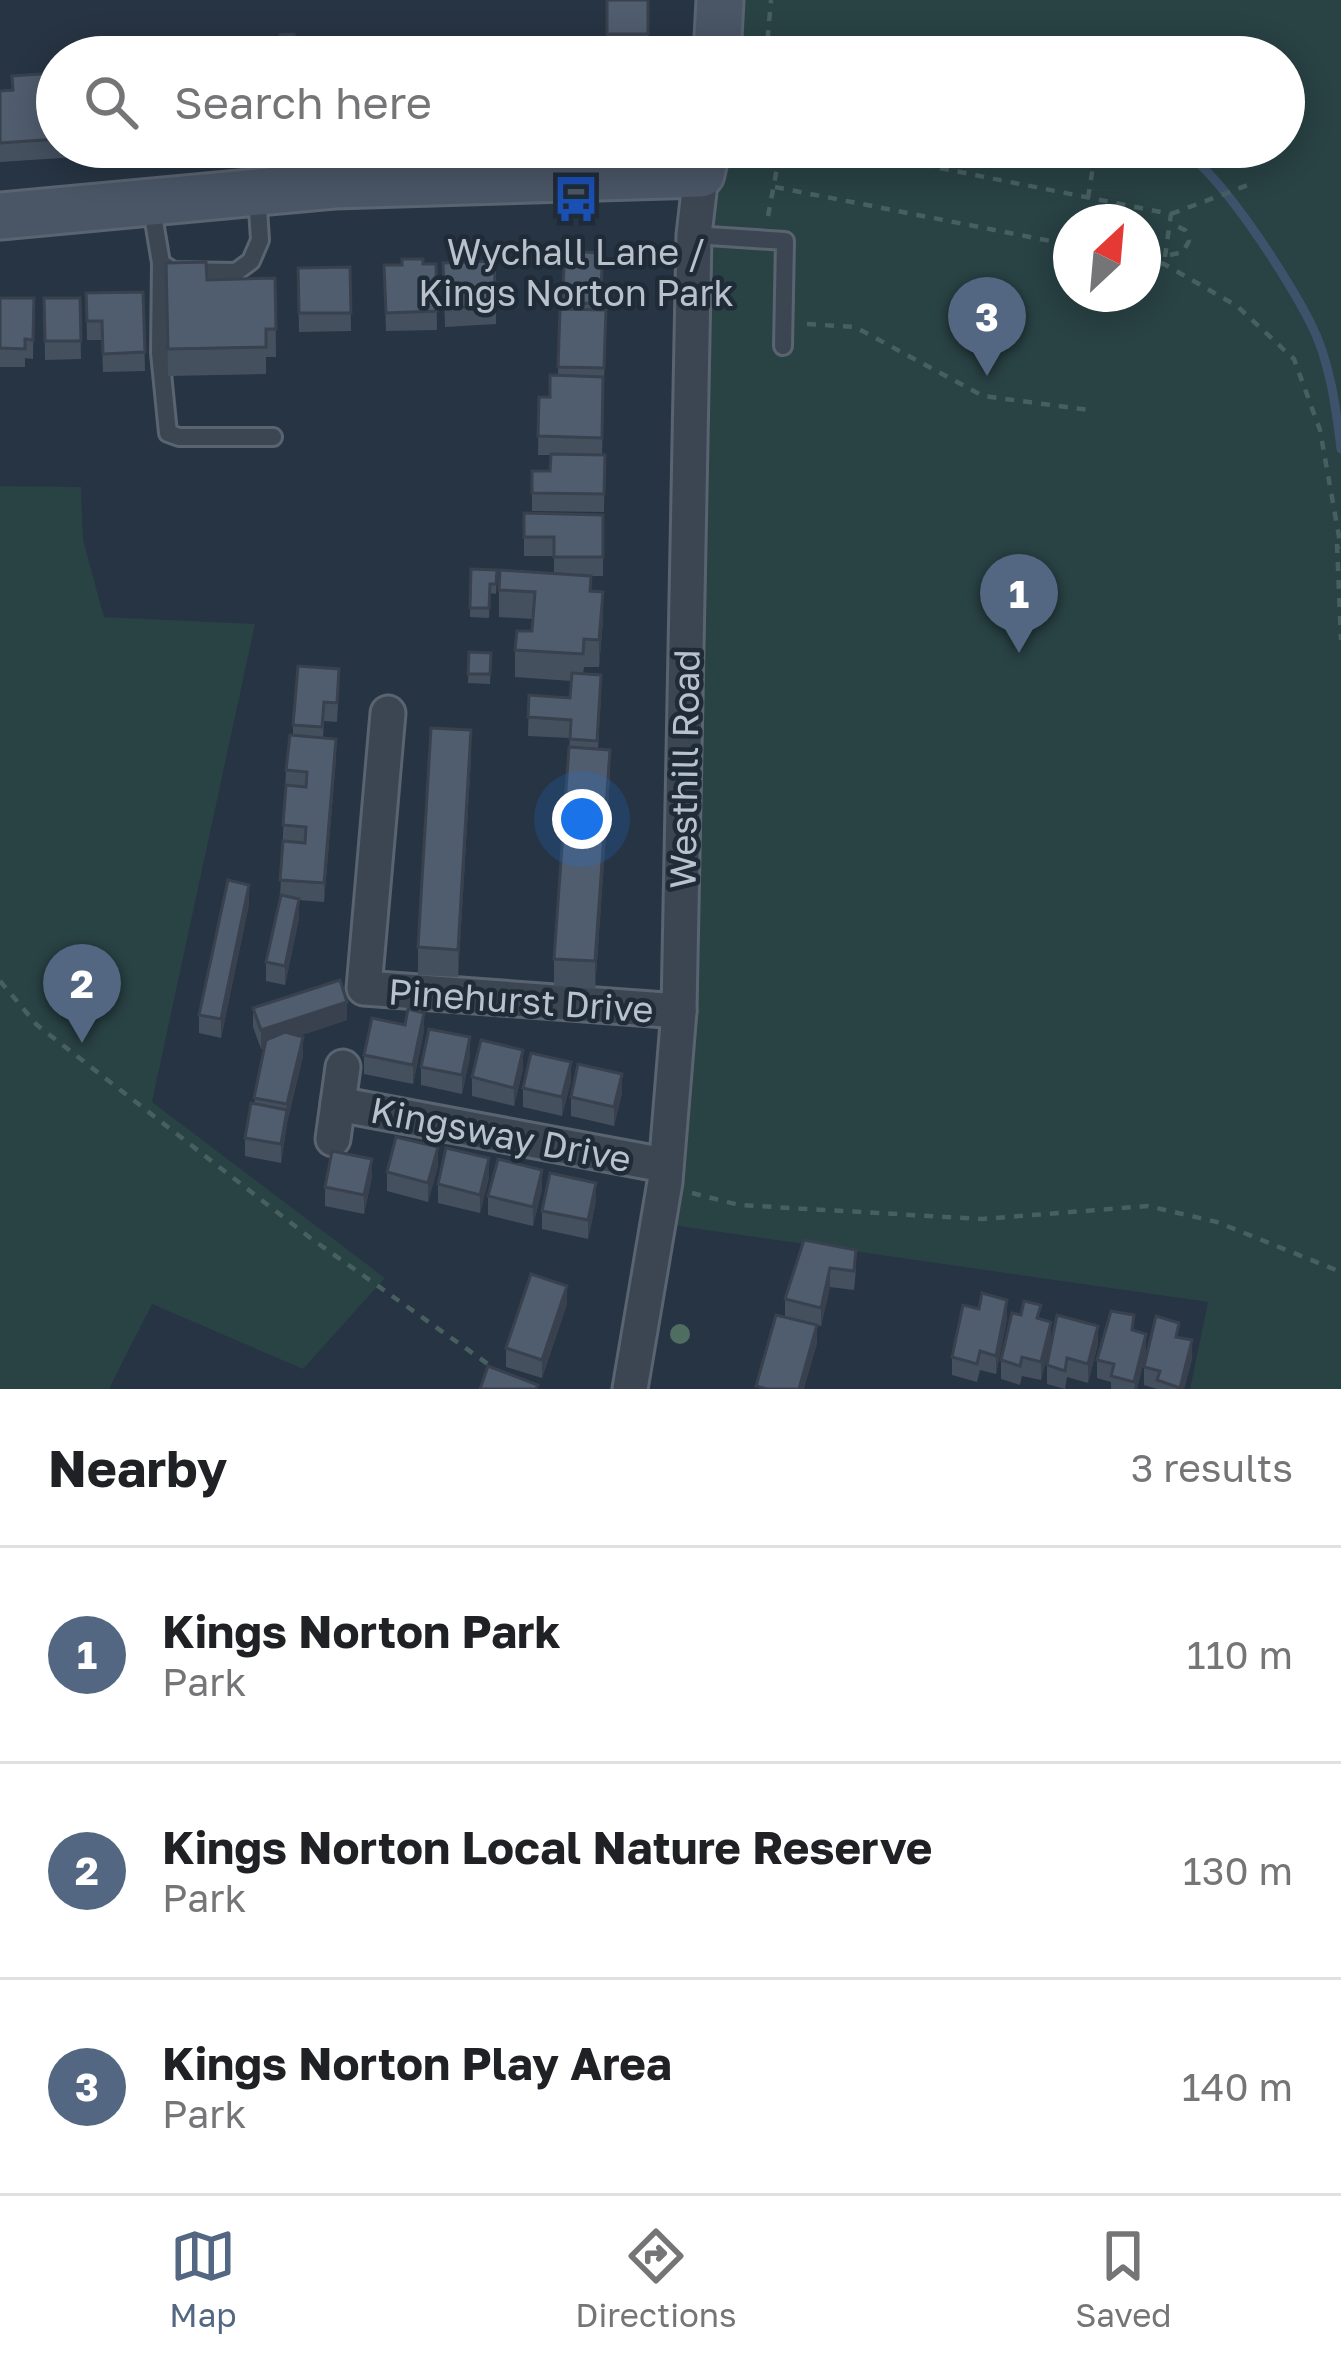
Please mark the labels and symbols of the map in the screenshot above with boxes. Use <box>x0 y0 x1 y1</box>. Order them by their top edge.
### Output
bus stop icon: Wychall Lane / Kings Norton Park <box>551 174 601 224</box>
north arrow <box>1053 204 1161 312</box>
place label: Wychall Lane / Kings Norton Park <box>418 230 734 314</box>
pin: 3 <box>948 277 1026 376</box>
pin: 1 <box>980 554 1058 653</box>
street label: Westhill Road <box>660 649 708 889</box>
your location <box>552 789 612 849</box>
pin: 2 <box>43 944 121 1043</box>
street label: Pinehurst Drive <box>387 969 655 1031</box>
street label: Kingsway Drive <box>367 1088 635 1180</box>

